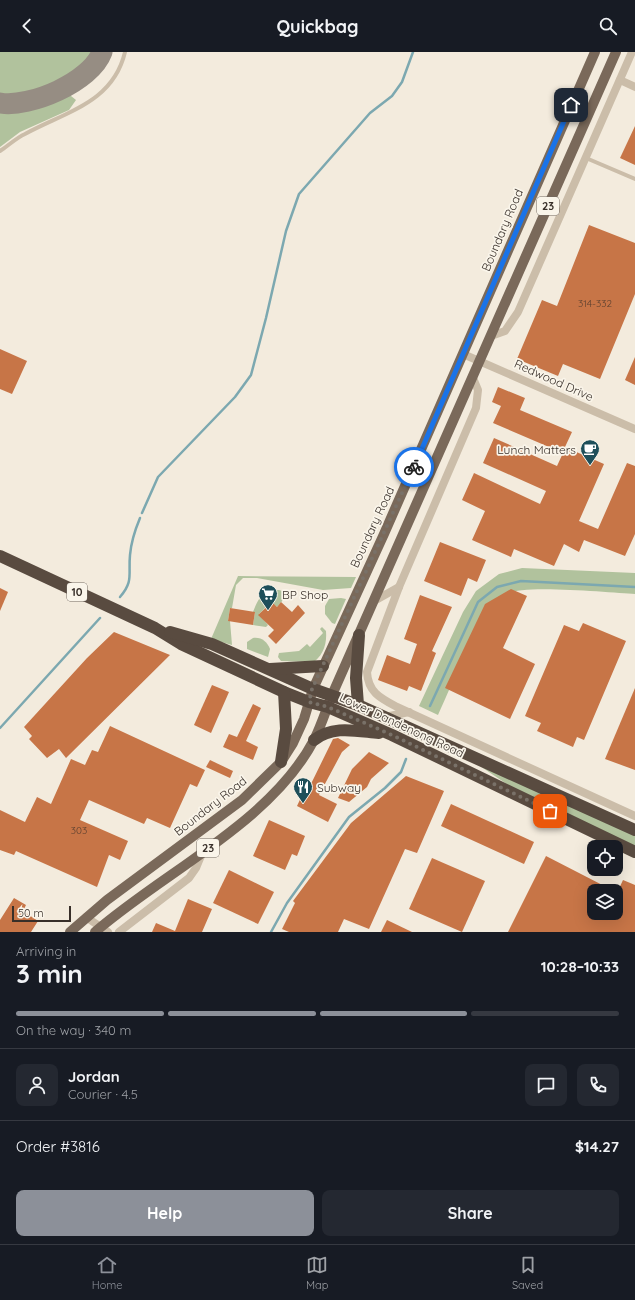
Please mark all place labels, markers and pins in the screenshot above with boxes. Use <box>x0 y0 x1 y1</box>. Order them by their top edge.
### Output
pin <box>554 88 588 122</box>
cafe icon: Lunch Matters <box>579 438 601 466</box>
place label: Lunch Matters <box>497 442 576 457</box>
supermarket icon: BP Shop <box>257 583 279 611</box>
place label: BP Shop <box>282 587 328 602</box>
restaurant icon: Subway <box>292 776 314 804</box>
place label: Subway <box>317 780 361 795</box>
pin <box>533 794 567 828</box>

